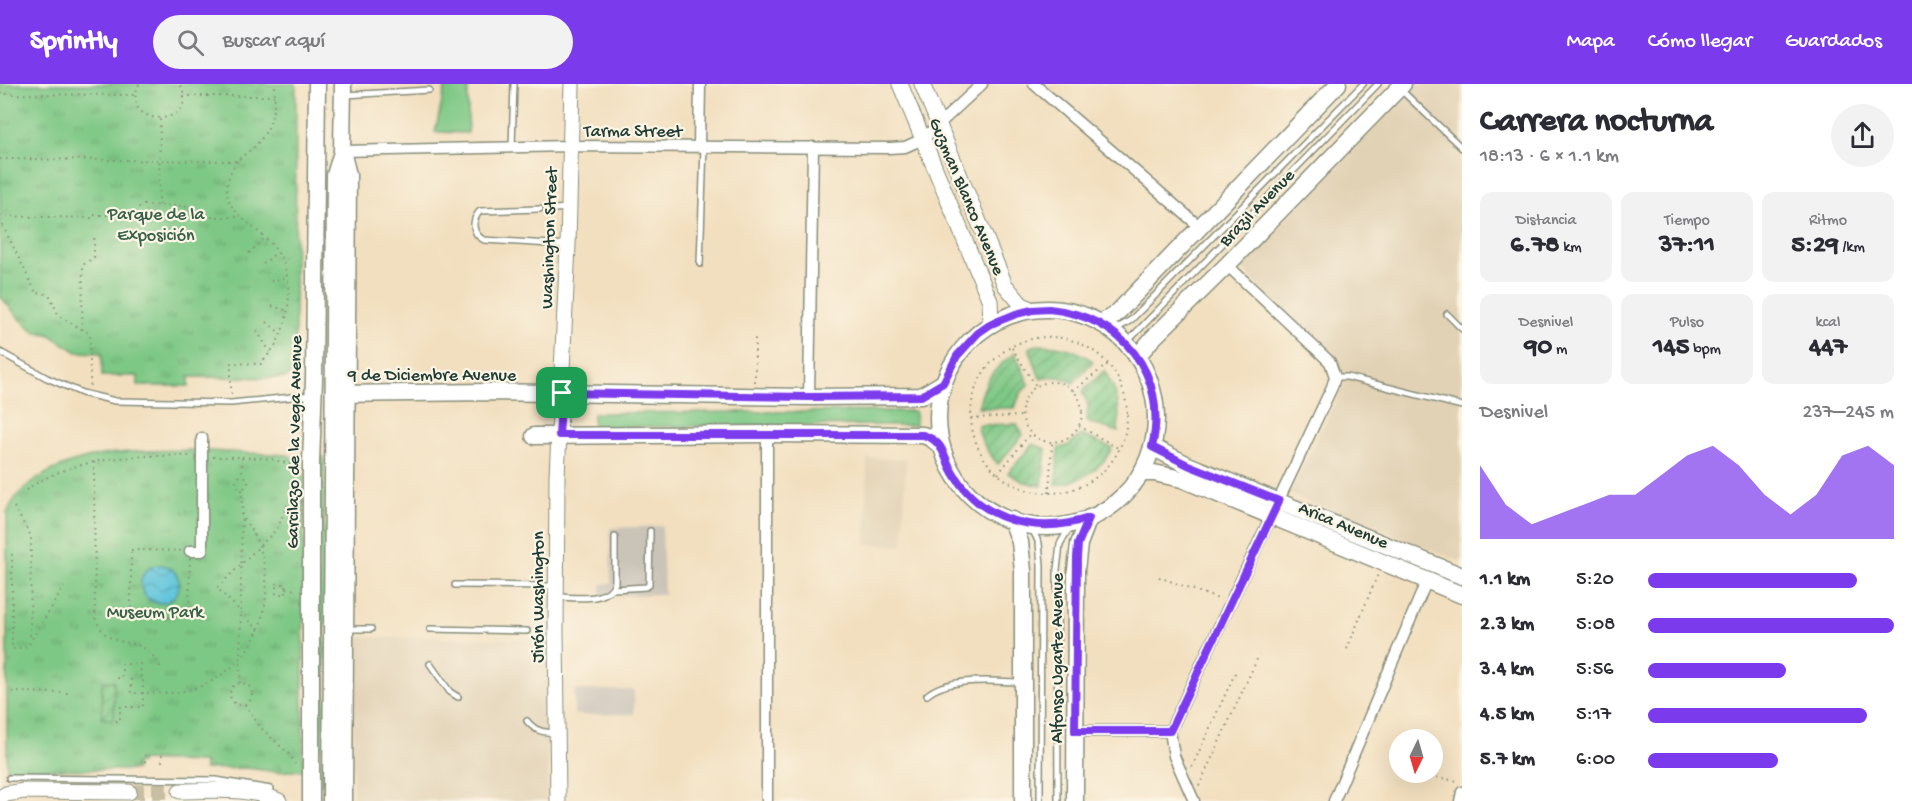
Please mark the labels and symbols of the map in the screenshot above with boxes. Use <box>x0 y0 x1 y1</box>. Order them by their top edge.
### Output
street label: Guzman Blanco Avenue <box>923 115 1009 279</box>
street label: Tarma Street <box>583 122 684 143</box>
street label: Washington Street <box>538 165 564 309</box>
street label: Brazil Avenue <box>1215 165 1300 253</box>
park label: Parque de la Exposición <box>106 205 206 247</box>
street label: Garcilazo de la Vega Avenue <box>283 334 308 549</box>
street label: 9 de Diciembre Avenue <box>347 366 517 387</box>
pin <box>536 367 587 418</box>
street label: Arica Avenue <box>1295 498 1392 555</box>
street label: Jirón Washington <box>529 531 550 663</box>
street label: Alfonso Ugarte Avenue <box>1048 572 1069 743</box>
park label: Museum Park <box>107 603 205 624</box>
north arrow <box>1389 729 1443 783</box>

